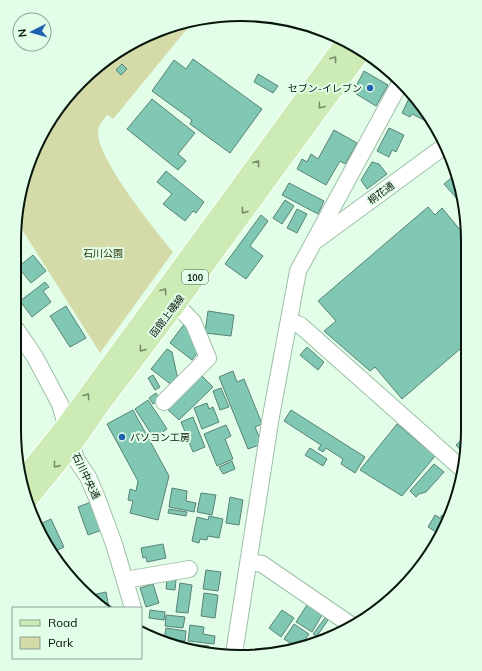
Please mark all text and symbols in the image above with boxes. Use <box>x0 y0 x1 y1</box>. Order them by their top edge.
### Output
north arrow <box>12 12 52 52</box>
text: N <box>15 28 29 38</box>
one-way arrow <box>329 56 336 63</box>
place label: セブン-イレブン <box>288 82 362 95</box>
marker: セブン-イレブン <box>365 83 375 93</box>
one-way arrow <box>318 102 326 109</box>
one-way arrow <box>252 161 259 168</box>
street label: 桐花通 <box>365 179 397 207</box>
one-way arrow <box>242 206 249 213</box>
park label: 石川公園 <box>83 247 123 260</box>
road number: 100 <box>182 270 208 284</box>
one-way arrow <box>159 288 167 295</box>
street label: 函館上磯線 <box>147 292 187 340</box>
one-way arrow <box>139 345 146 352</box>
one-way arrow <box>82 393 90 400</box>
place label: パソコン工房 <box>130 431 190 444</box>
marker: パソコン工房 <box>117 432 127 442</box>
street label: 石川中央通 <box>69 451 103 501</box>
one-way arrow <box>54 460 61 467</box>
legend <box>12 607 142 659</box>
text: Road <box>48 615 77 630</box>
text: Park <box>48 635 74 650</box>

